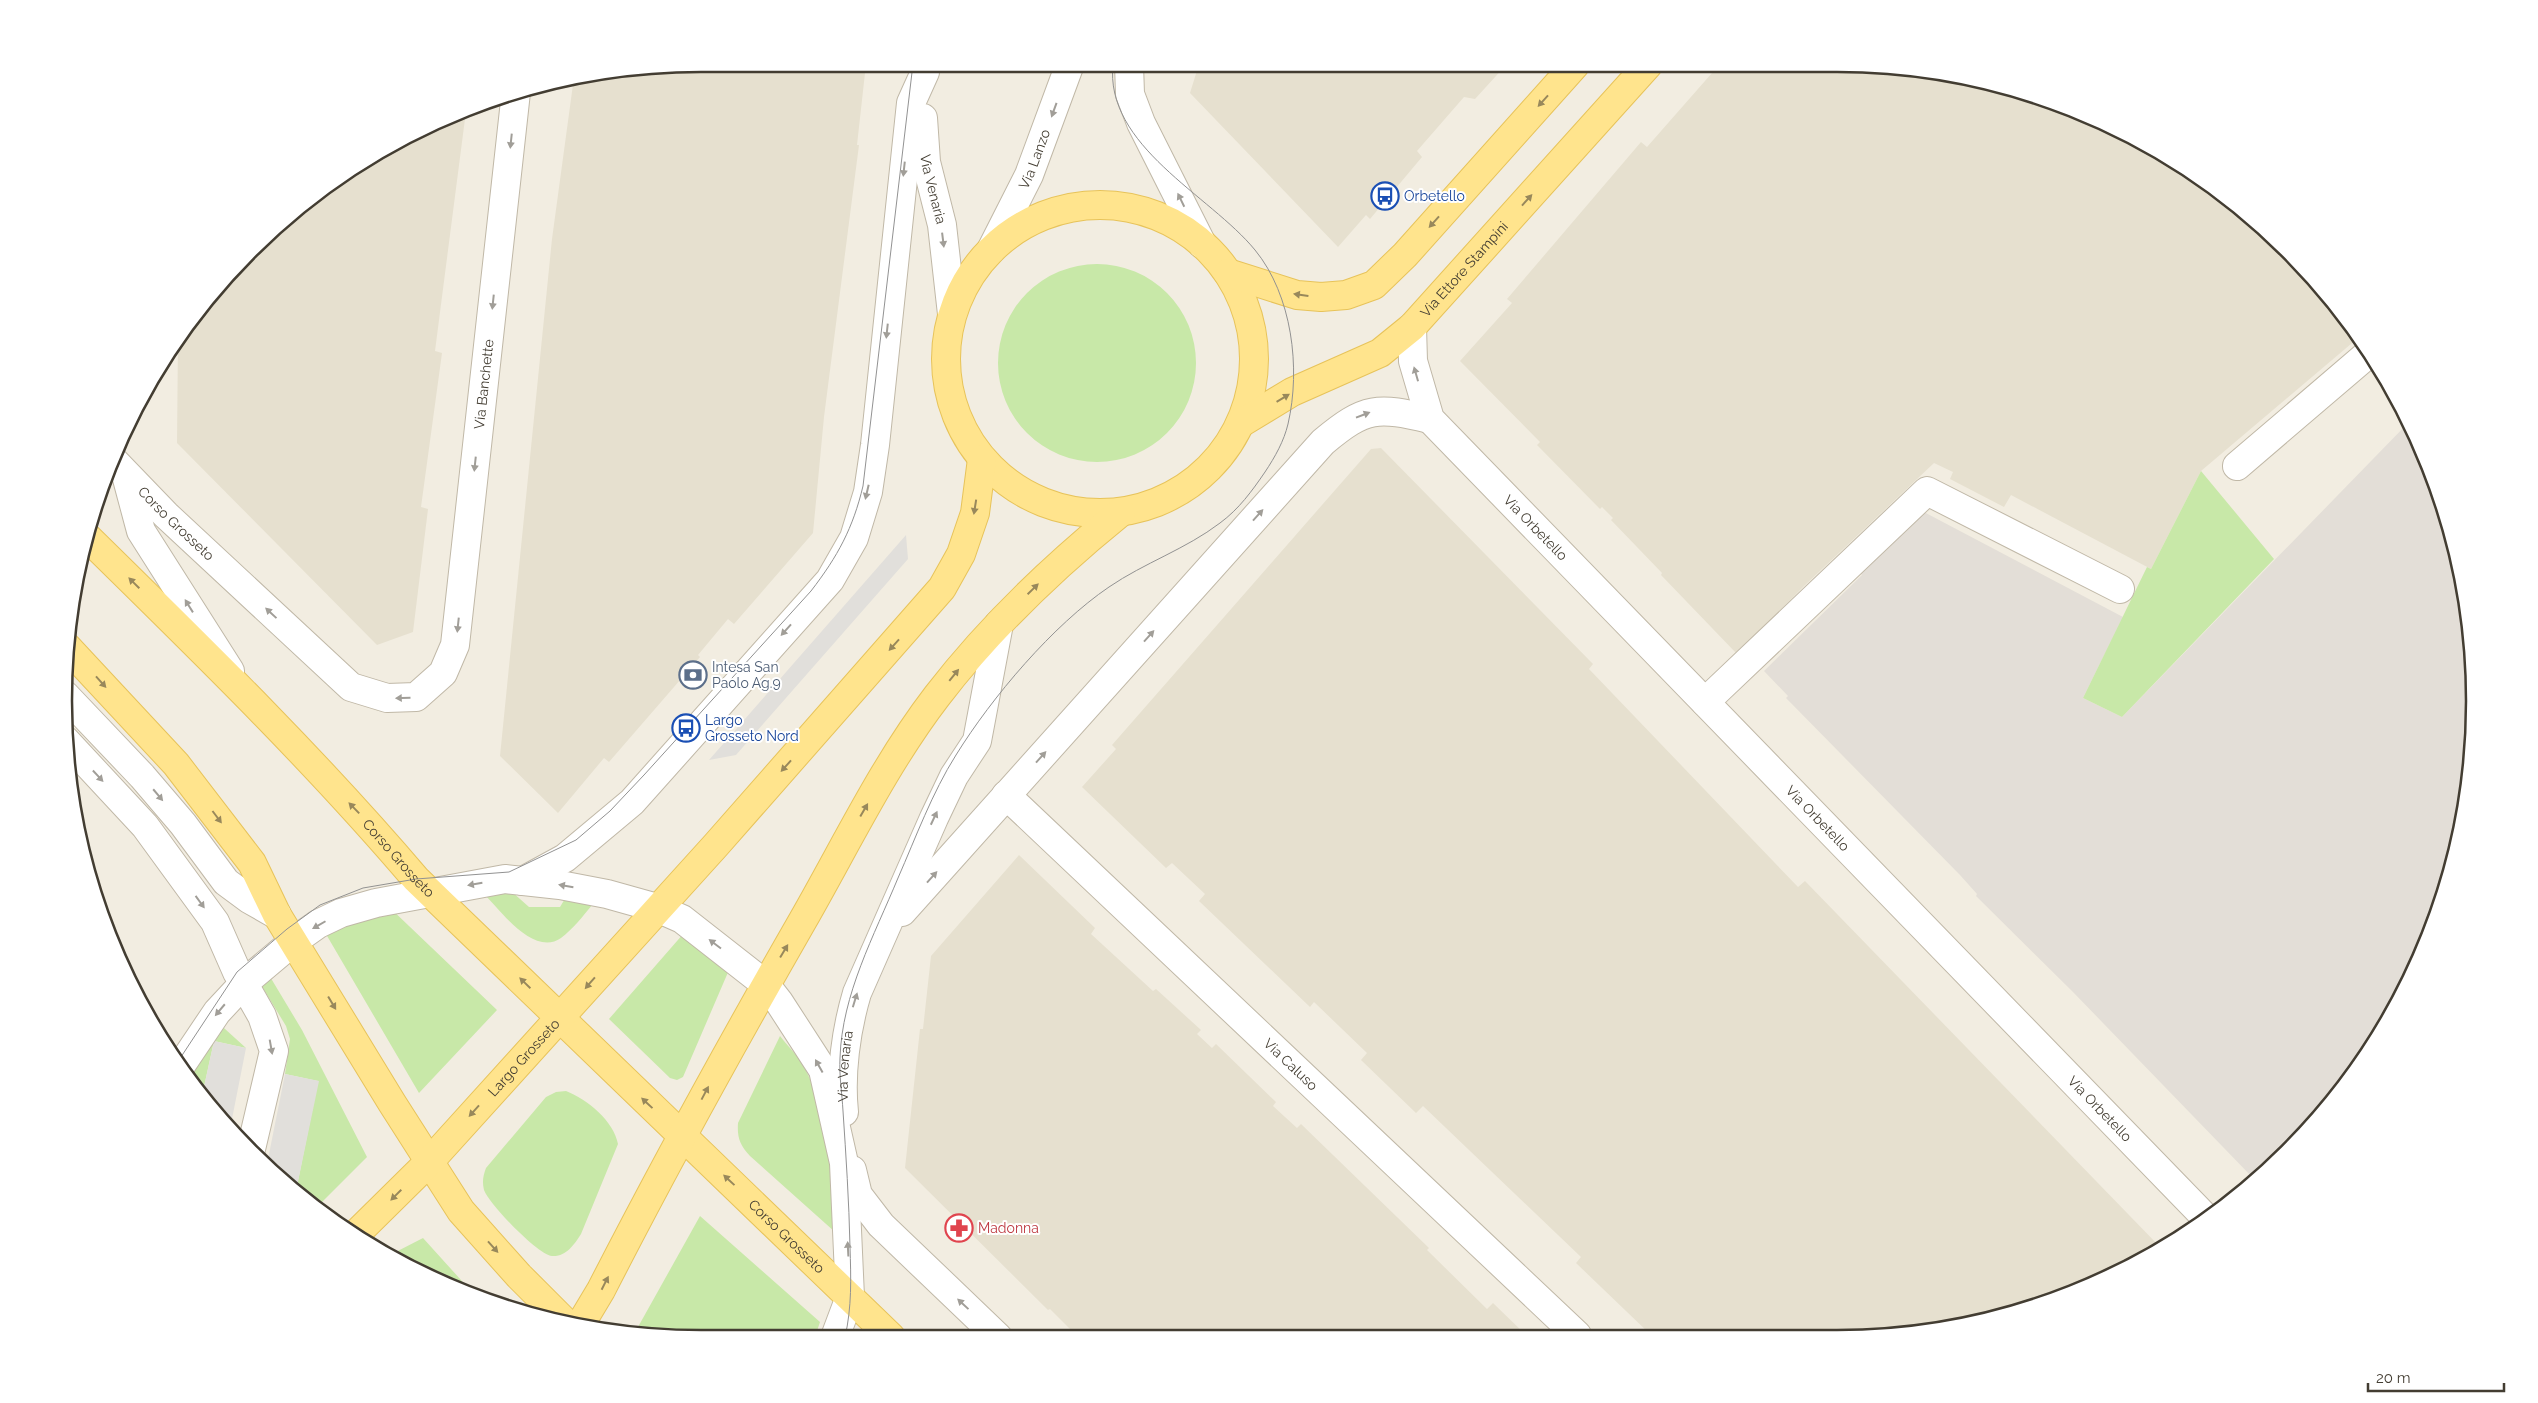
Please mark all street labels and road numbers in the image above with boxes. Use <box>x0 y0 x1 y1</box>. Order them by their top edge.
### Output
street label: Via Lanzo <box>1015 127 1053 192</box>
street label: Via Venaria <box>917 154 949 226</box>
street label: Via Ettore Stampini <box>1417 218 1511 320</box>
street label: Via Banchette <box>471 338 497 430</box>
street label: Corso Grosseto <box>135 483 217 564</box>
street label: Via Orbetello <box>1500 492 1571 564</box>
street label: Via Orbetello <box>1782 782 1853 854</box>
street label: Corso Grosseto <box>359 816 438 900</box>
street label: Largo Grosseto <box>485 1015 563 1099</box>
street label: Via Venaria <box>835 1029 856 1102</box>
street label: Via Caluso <box>1261 1035 1321 1094</box>
street label: Via Orbetello <box>2065 1073 2135 1145</box>
street label: Corso Grosseto <box>745 1196 828 1277</box>

